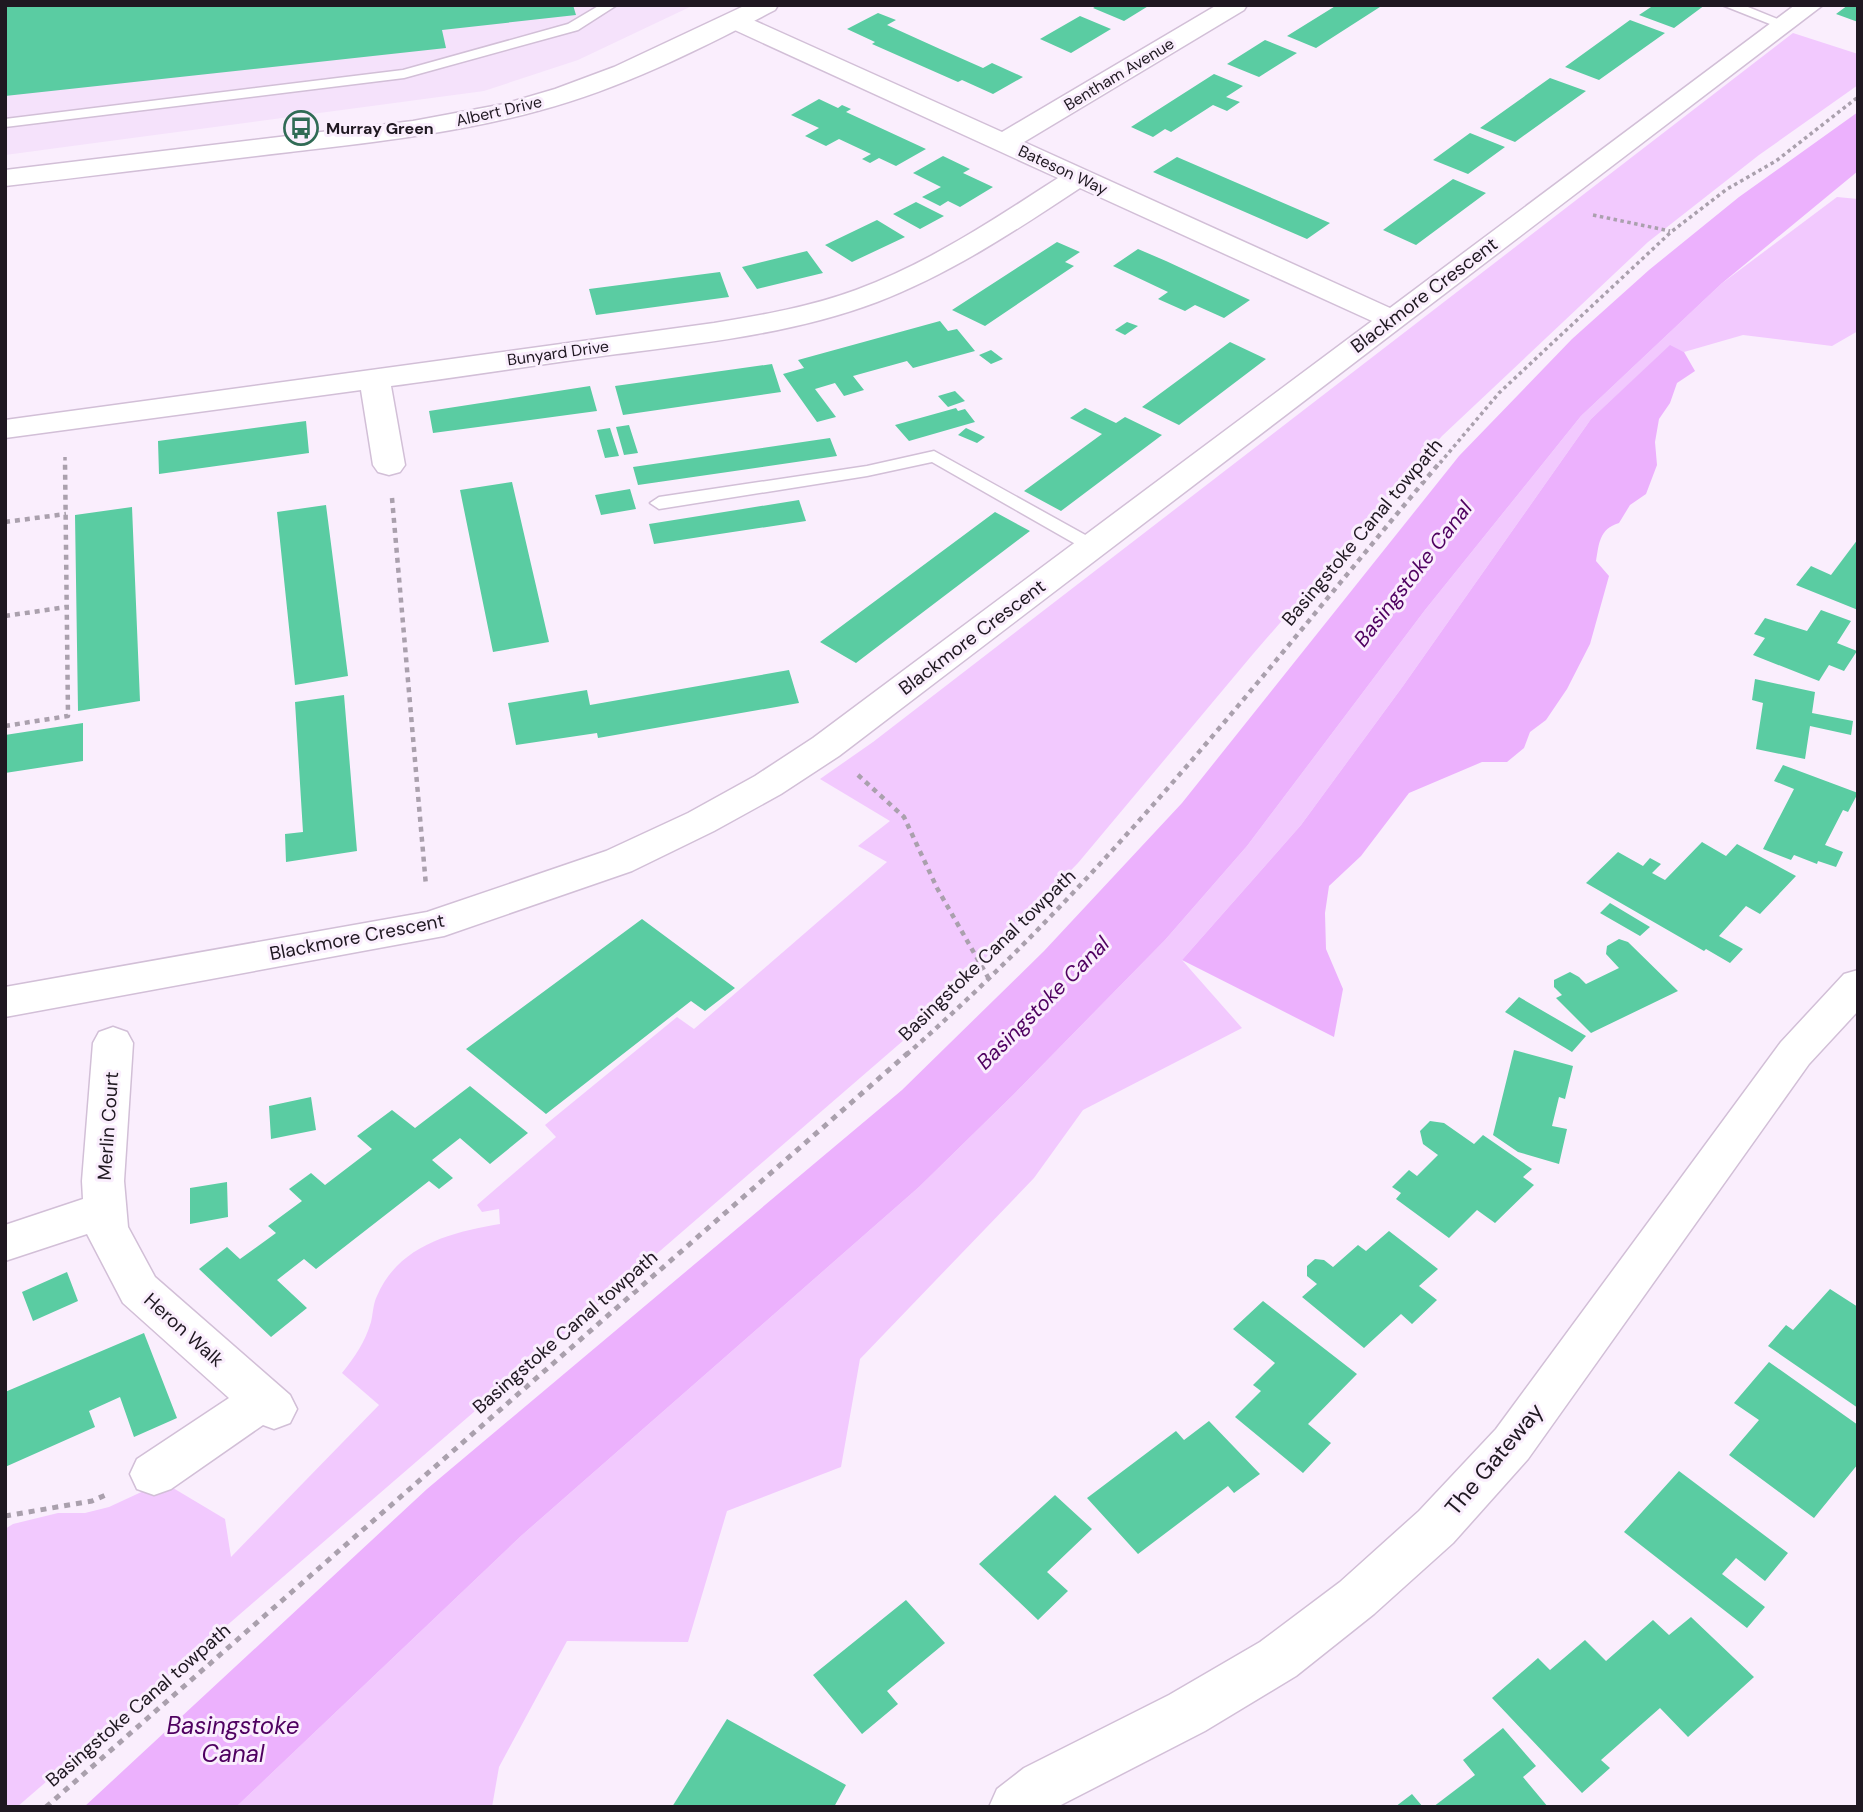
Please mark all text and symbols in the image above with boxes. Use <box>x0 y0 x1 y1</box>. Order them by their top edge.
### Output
street label: Bentham Avenue <box>1060 33 1178 115</box>
street label: Albert Drive <box>454 91 544 131</box>
bus stop icon: Murray Green <box>282 109 320 147</box>
place label: Murray Green <box>326 118 434 139</box>
street label: Bateson Way <box>1015 140 1111 200</box>
street label: Blackmore Crescent <box>1345 232 1503 358</box>
street label: Bunyard Drive <box>506 335 610 371</box>
street label: Basingstoke Canal towpath <box>1277 434 1447 630</box>
water label: Basingstoke Canal <box>1348 496 1478 652</box>
street label: Blackmore Crescent <box>893 574 1051 700</box>
street label: Basingstoke Canal towpath <box>894 864 1080 1046</box>
street label: Blackmore Crescent <box>267 908 447 966</box>
water label: Basingstoke Canal <box>971 931 1115 1075</box>
street label: Merlin Court <box>92 1071 124 1181</box>
street label: Basingstoke Canal towpath <box>467 1245 663 1419</box>
street label: Heron Walk <box>139 1288 230 1373</box>
street label: The Gateway <box>1438 1396 1550 1522</box>
street label: Basingstoke Canal towpath <box>41 1619 235 1791</box>
water label: Basingstoke Canal <box>166 1711 300 1767</box>

